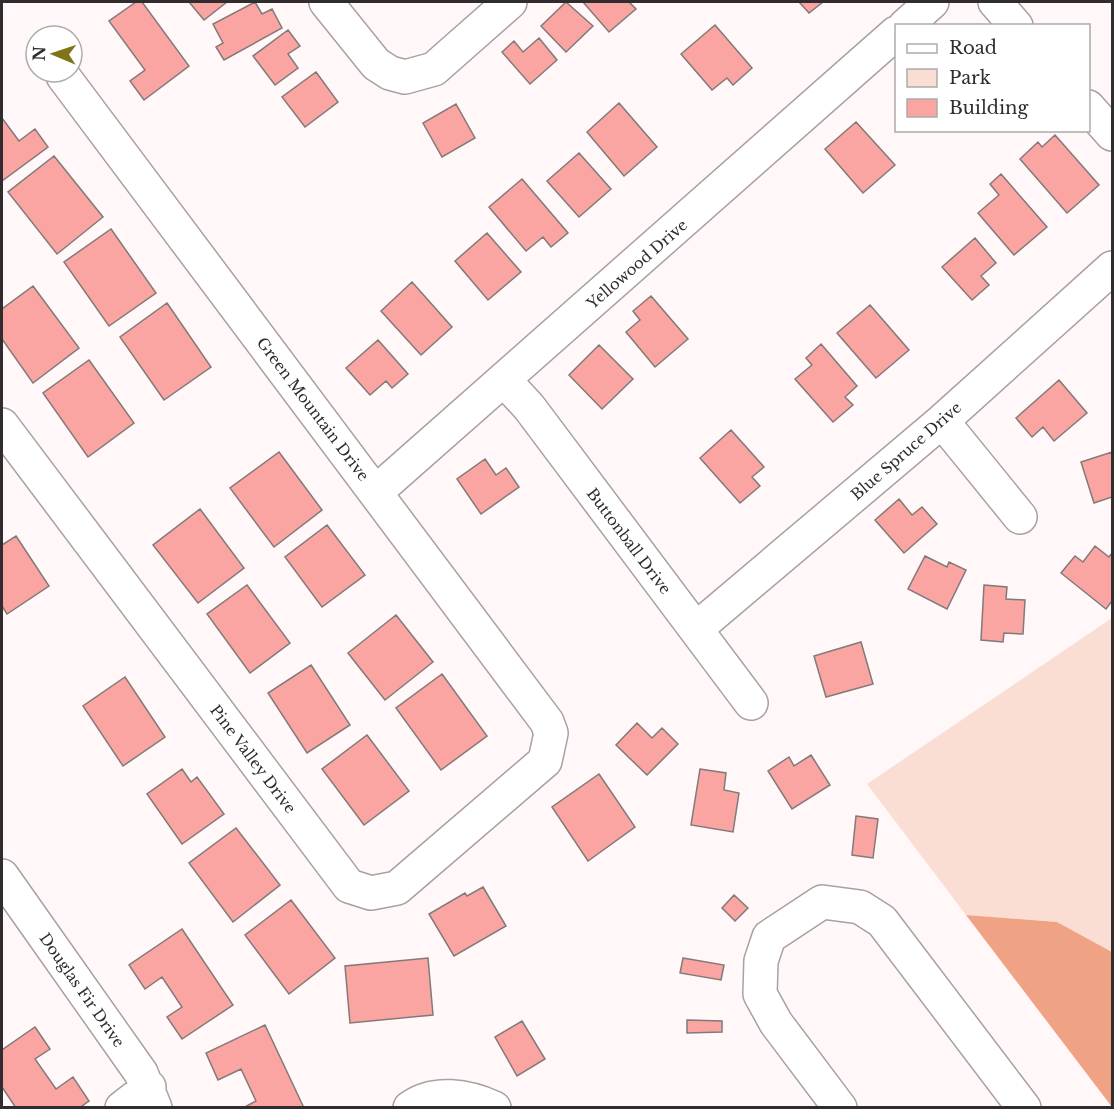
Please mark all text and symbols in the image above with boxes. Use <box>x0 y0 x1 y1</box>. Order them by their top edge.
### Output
north arrow <box>24 24 84 84</box>
legend <box>895 24 1090 132</box>
text: Road <box>949 37 997 59</box>
text: N <box>29 46 49 61</box>
text: Park <box>949 67 991 89</box>
text: Building <box>949 97 1028 119</box>
street label: Yellowood Drive <box>582 215 691 313</box>
street label: Green Mountain Drive <box>253 334 373 484</box>
street label: Blue Spruce Drive <box>847 398 965 504</box>
street label: Buttonball Drive <box>583 484 675 598</box>
street label: Pine Valley Drive <box>206 701 300 817</box>
street label: Douglas Fir Drive <box>35 929 129 1051</box>

